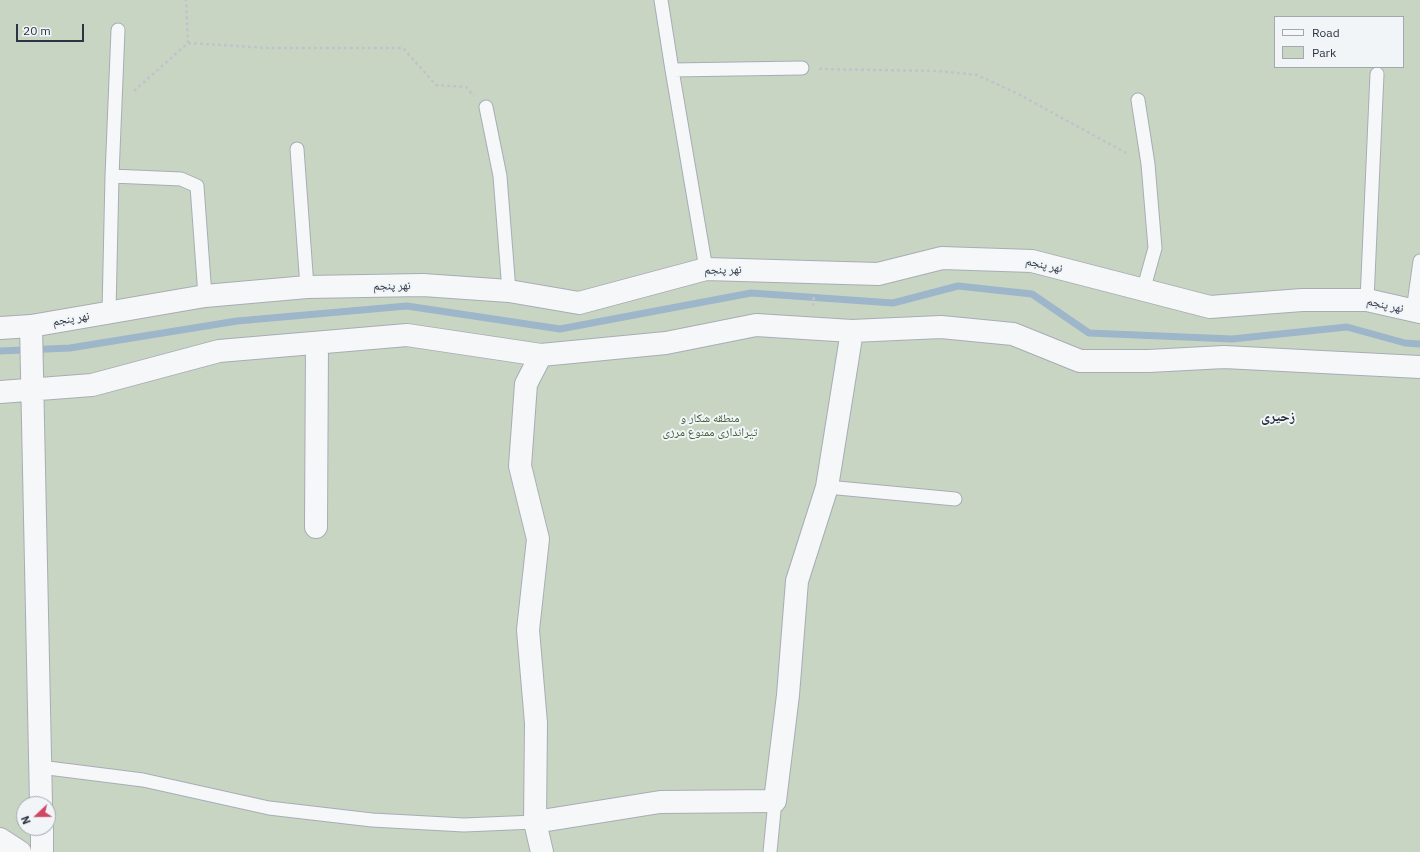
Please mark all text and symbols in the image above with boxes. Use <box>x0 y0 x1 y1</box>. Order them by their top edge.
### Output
scale bar <box>18 16 86 42</box>
legend <box>1274 16 1404 68</box>
text: 20 m <box>23 23 51 38</box>
text: Road <box>1312 25 1340 40</box>
text: Park <box>1312 45 1336 60</box>
street label: نهر پنجم <box>1024 254 1064 276</box>
street label: نهر پنجم <box>704 262 742 278</box>
street label: نهر پنجم <box>373 278 411 294</box>
street label: نهر پنجم <box>1365 294 1405 316</box>
street label: نهر پنجم <box>51 309 91 329</box>
district label: زحیری <box>1261 409 1295 425</box>
park label: منطقه شکار و تیراندازی ممنوع مرزی <box>663 412 757 440</box>
north arrow <box>16 796 56 836</box>
text: N <box>18 814 34 826</box>

